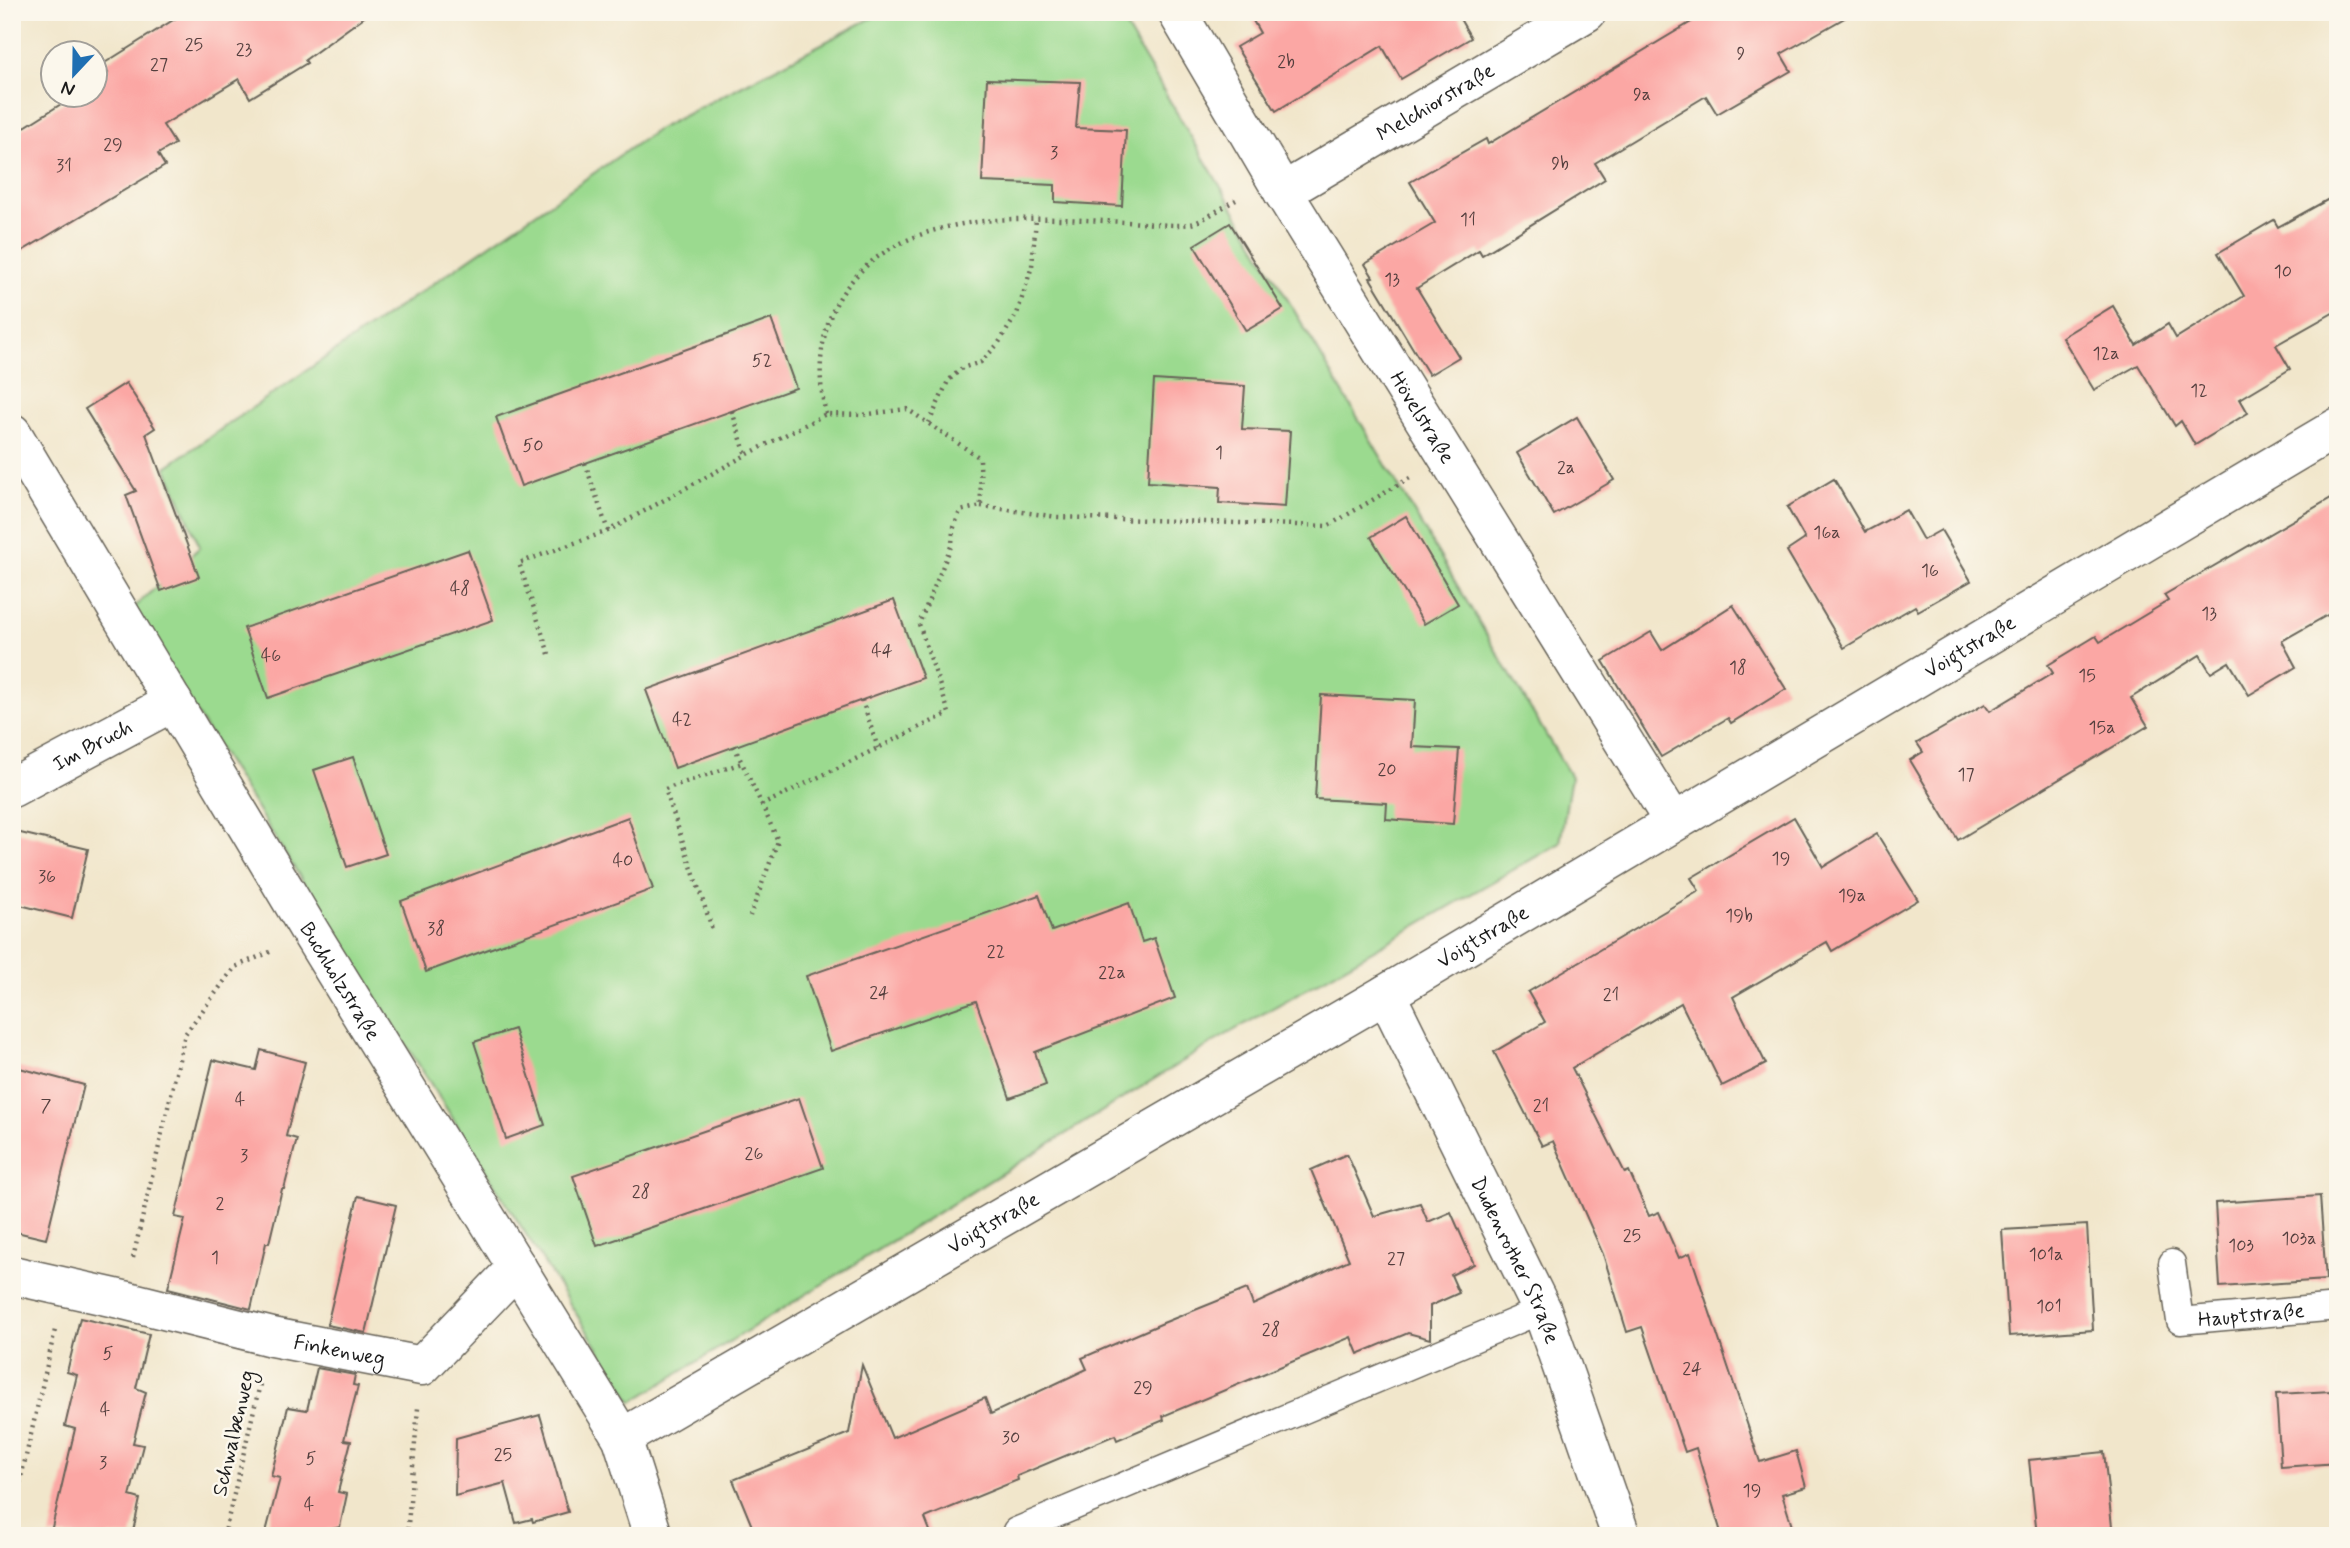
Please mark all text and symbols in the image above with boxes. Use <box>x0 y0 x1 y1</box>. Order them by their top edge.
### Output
house number: 25 <box>185 33 203 57</box>
north arrow <box>38 38 108 108</box>
house number: 23 <box>236 38 253 62</box>
house number: 9 <box>1737 42 1746 66</box>
house number: 2b <box>1277 50 1295 74</box>
house number: 27 <box>150 53 168 77</box>
street label: Melchiorstraße <box>1372 57 1500 149</box>
text: N <box>58 74 79 102</box>
house number: 9a <box>1633 83 1651 107</box>
house number: 29 <box>103 133 123 157</box>
house number: 3 <box>1050 141 1058 165</box>
house number: 9b <box>1551 152 1569 176</box>
house number: 31 <box>56 154 72 178</box>
house number: 11 <box>1460 208 1476 232</box>
house number: 10 <box>2274 260 2292 284</box>
house number: 13 <box>1384 268 1400 292</box>
house number: 12a <box>2093 342 2119 366</box>
house number: 52 <box>752 349 772 373</box>
street label: Hövelstraße <box>1383 366 1461 469</box>
house number: 12 <box>2190 379 2208 403</box>
house number: 50 <box>522 434 544 458</box>
house number: 1 <box>1215 441 1223 465</box>
house number: 2a <box>1557 456 1575 480</box>
house number: 16a <box>1813 521 1841 545</box>
house number: 16 <box>1921 559 1939 583</box>
house number: 48 <box>450 577 470 601</box>
house number: 13 <box>2201 602 2217 626</box>
street label: Voigtstraße <box>1919 609 2021 685</box>
house number: 44 <box>871 639 893 663</box>
house number: 46 <box>261 644 281 668</box>
house number: 18 <box>1729 656 1747 680</box>
house number: 15 <box>2078 664 2096 688</box>
house number: 42 <box>672 708 692 732</box>
street label: Im Bruch <box>48 713 137 779</box>
house number: 15a <box>2089 716 2115 740</box>
house number: 20 <box>1377 758 1397 782</box>
house number: 17 <box>1957 763 1975 787</box>
house number: 19 <box>1772 847 1790 871</box>
house number: 40 <box>613 849 633 873</box>
house number: 36 <box>38 865 56 889</box>
house number: 19a <box>1838 884 1866 908</box>
street label: Voigtstraße <box>1432 899 1534 976</box>
house number: 19b <box>1725 904 1753 928</box>
street label: Buchholzstraße <box>292 917 387 1046</box>
house number: 38 <box>427 917 445 941</box>
house number: 22 <box>987 940 1005 964</box>
house number: 22a <box>1098 961 1126 985</box>
house number: 24 <box>869 981 889 1005</box>
house number: 21 <box>1603 983 1619 1007</box>
house number: 4 <box>235 1088 245 1112</box>
house number: 7 <box>41 1094 52 1118</box>
house number: 21 <box>1533 1094 1549 1118</box>
house number: 26 <box>745 1142 763 1166</box>
house number: 3 <box>240 1144 248 1168</box>
street label: Dudenrother Straße <box>1463 1172 1566 1348</box>
house number: 28 <box>632 1180 650 1204</box>
street label: Voigtstraße <box>942 1185 1045 1261</box>
house number: 2 <box>216 1192 225 1216</box>
house number: 25 <box>1623 1224 1641 1248</box>
house number: 103a <box>2282 1227 2316 1251</box>
house number: 103 <box>2228 1234 2254 1258</box>
house number: 101a <box>2029 1243 2063 1267</box>
house number: 1 <box>211 1246 219 1270</box>
house number: 27 <box>1387 1247 1405 1271</box>
house number: 101 <box>2036 1295 2062 1319</box>
street label: Hauptstraße <box>2197 1297 2306 1334</box>
house number: 28 <box>1262 1318 1280 1342</box>
street label: Finkenweg <box>291 1328 387 1375</box>
house number: 5 <box>103 1342 114 1366</box>
house number: 24 <box>1682 1357 1702 1381</box>
street label: Schwalbenweg <box>206 1368 263 1499</box>
house number: 29 <box>1133 1376 1153 1400</box>
house number: 4 <box>100 1398 110 1422</box>
house number: 30 <box>1002 1426 1020 1450</box>
house number: 25 <box>494 1443 512 1467</box>
house number: 5 <box>306 1447 317 1471</box>
house number: 3 <box>99 1451 107 1475</box>
house number: 19 <box>1743 1479 1761 1503</box>
house number: 4 <box>304 1493 314 1517</box>

